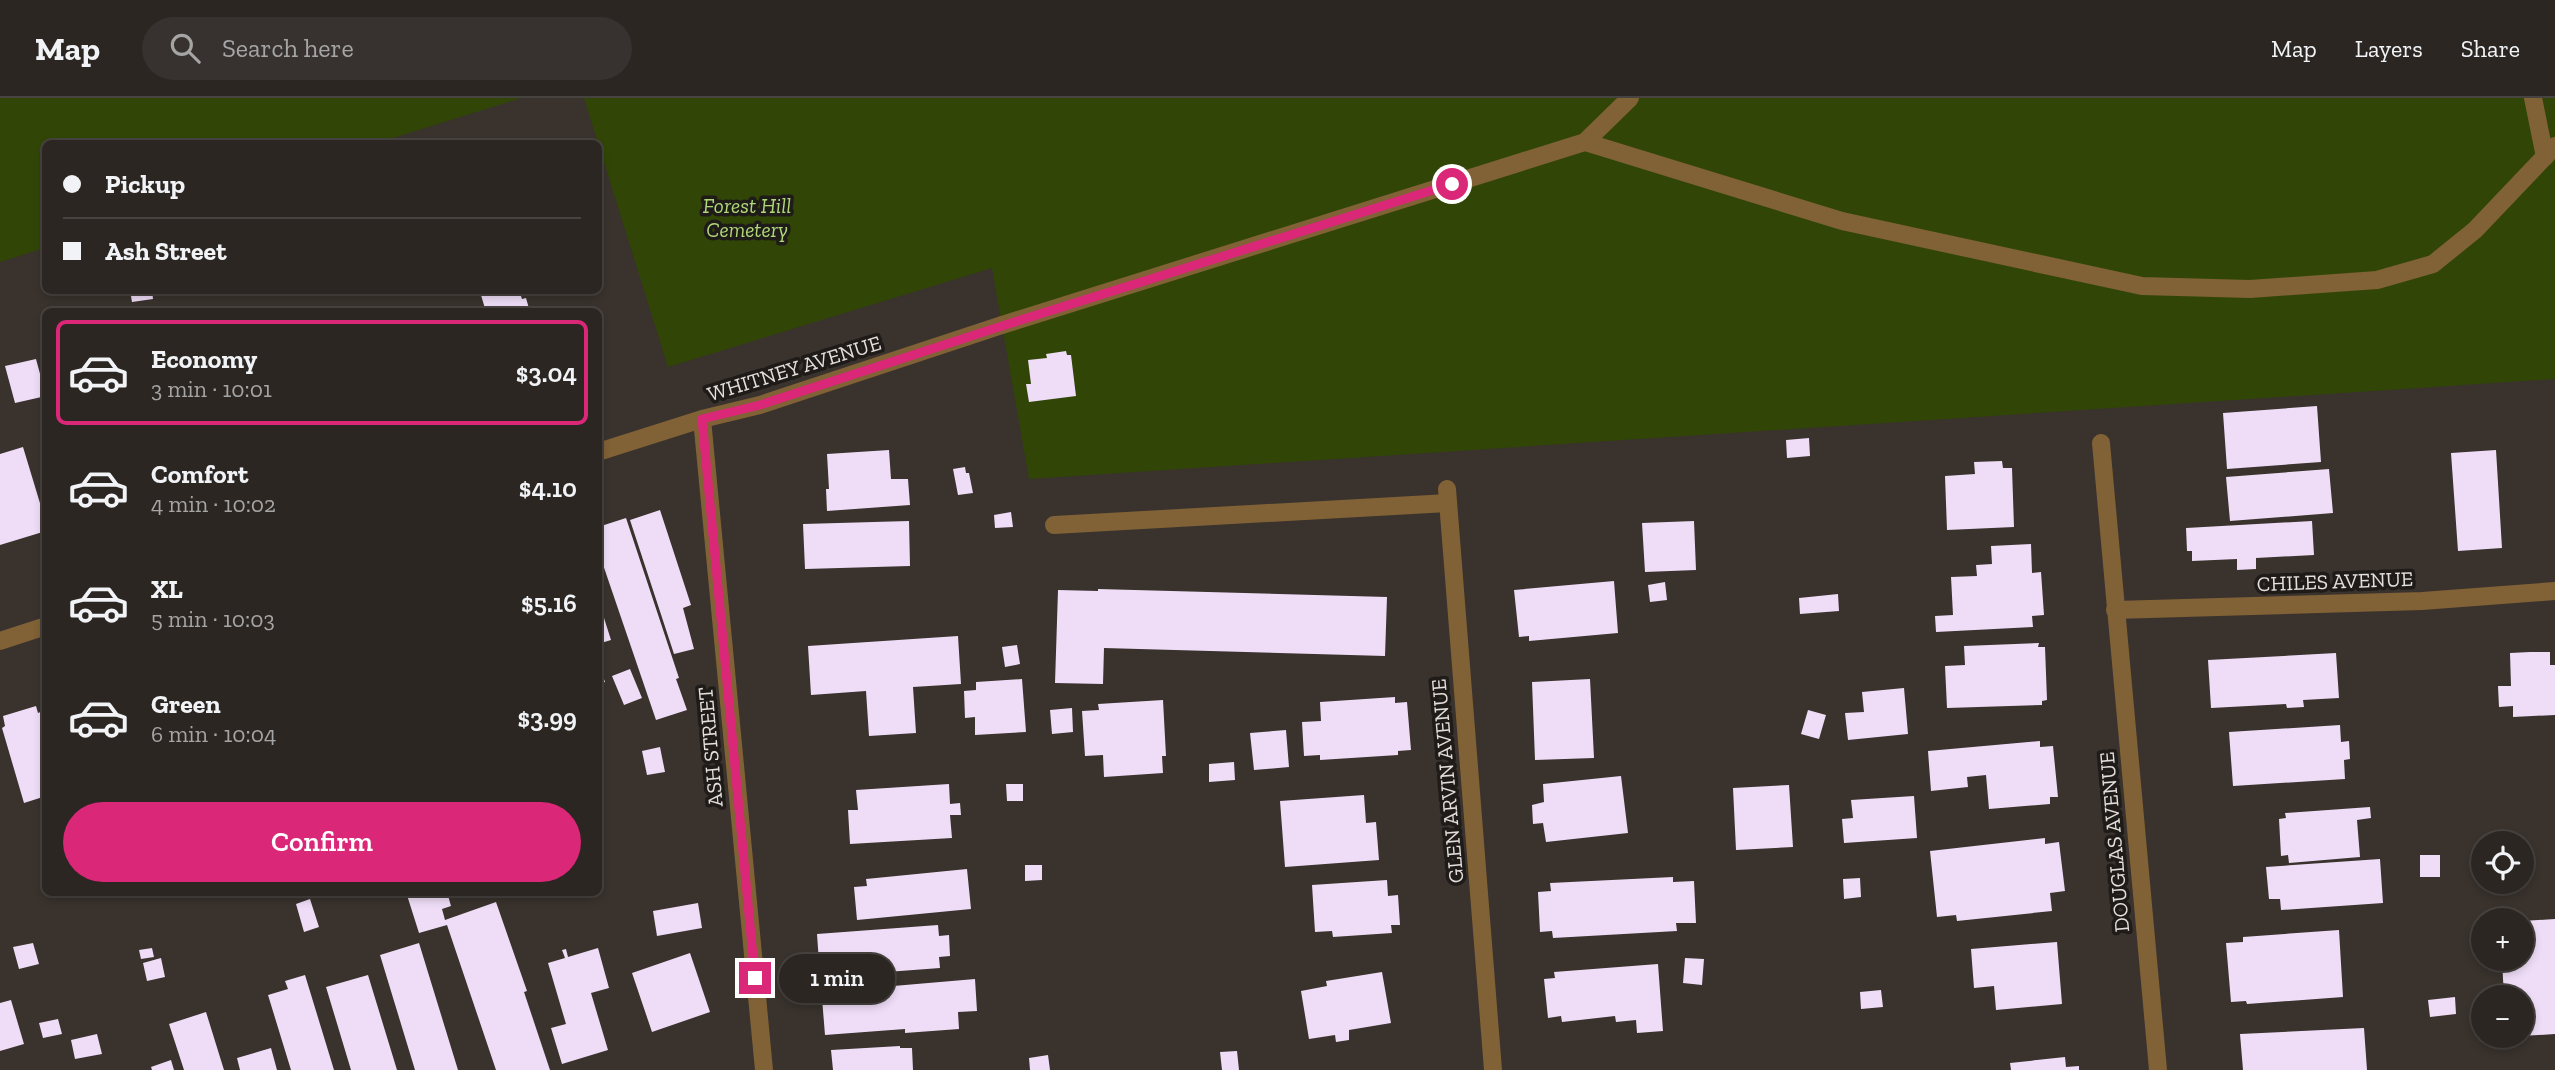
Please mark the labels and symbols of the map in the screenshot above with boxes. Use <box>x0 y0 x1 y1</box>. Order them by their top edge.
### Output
route start <box>1436 168 1468 200</box>
park label: Forest Hill Cemetery <box>703 193 791 242</box>
street label: WHITNEY AVENUE <box>704 330 884 406</box>
street label: CHILES AVENUE <box>2256 566 2414 596</box>
street label: GLEN ARVIN AVENUE <box>1426 678 1468 884</box>
street label: ASH STREET <box>692 686 728 808</box>
street label: DOUGLAS AVENUE <box>2094 751 2134 933</box>
callout: 1 min <box>780 954 895 1002</box>
route end <box>739 962 771 994</box>

